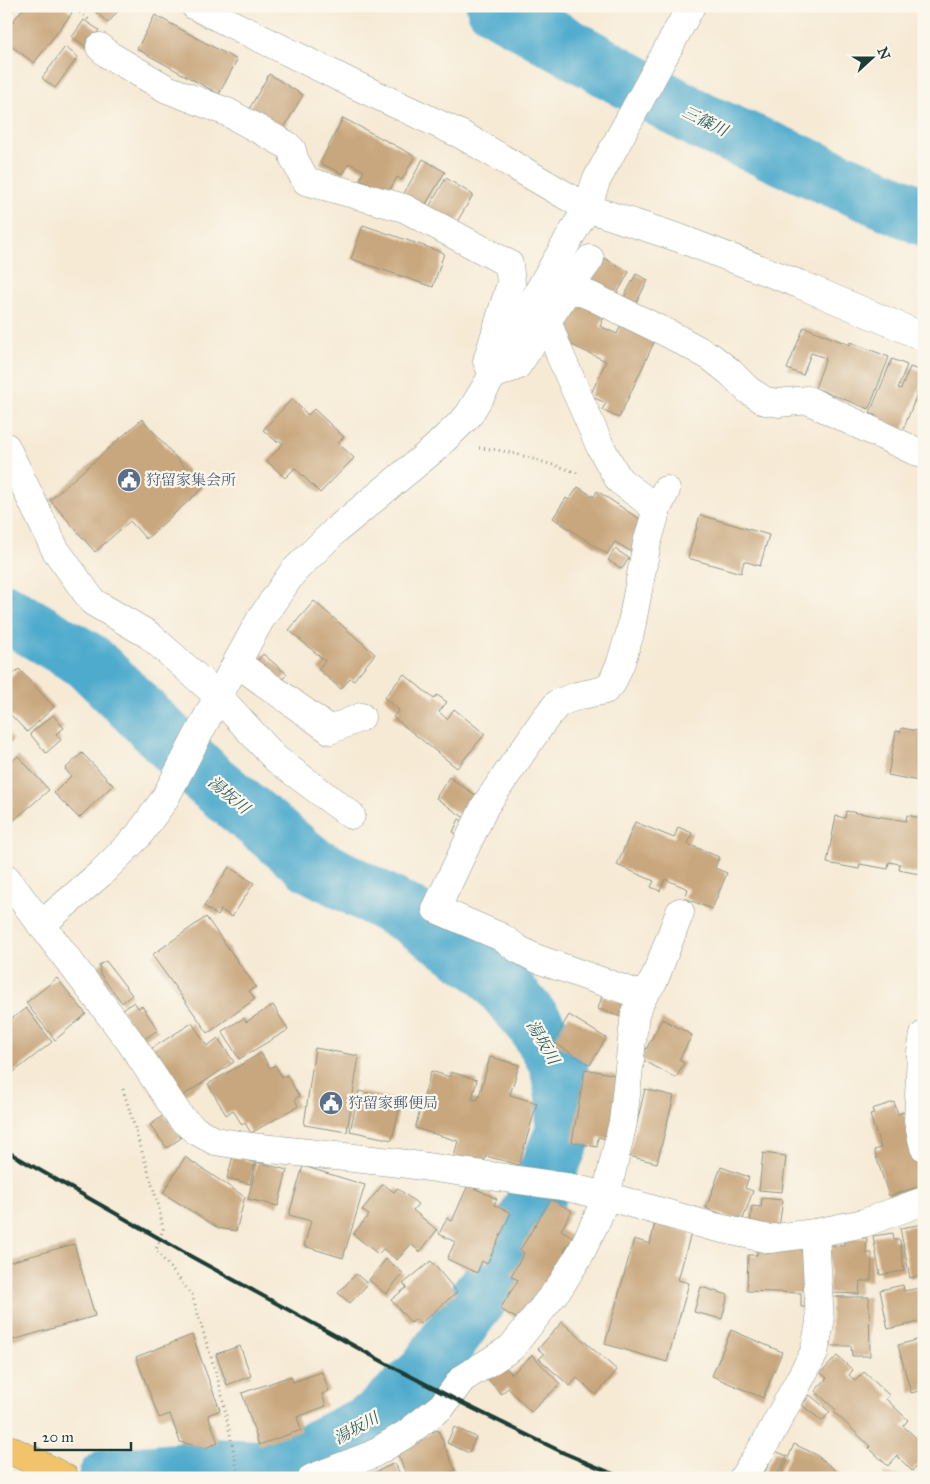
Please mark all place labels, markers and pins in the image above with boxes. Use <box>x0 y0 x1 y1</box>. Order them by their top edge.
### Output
public building icon: 狩留家集会所 <box>116 467 142 493</box>
place label: 狩留家集会所 <box>146 471 236 489</box>
public building icon: 狩留家郵便局 <box>318 1090 344 1116</box>
place label: 狩留家郵便局 <box>348 1094 438 1112</box>

